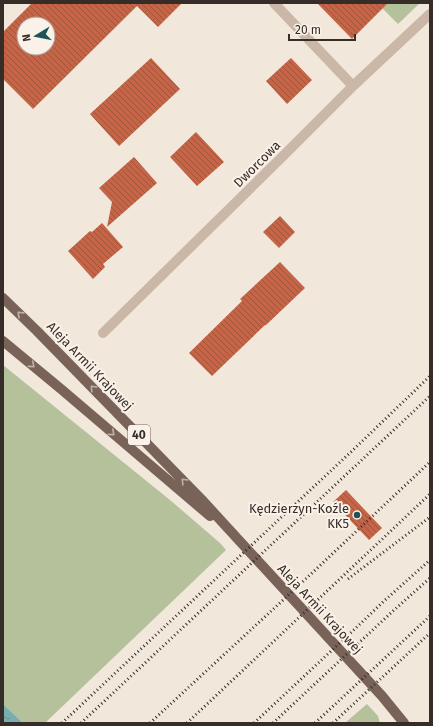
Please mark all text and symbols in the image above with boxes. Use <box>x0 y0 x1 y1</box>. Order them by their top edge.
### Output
north arrow <box>16 16 56 56</box>
scale bar <box>289 16 355 42</box>
text: 20 m <box>295 23 321 37</box>
text: N <box>20 33 34 42</box>
street label: Dworcowa <box>231 138 283 190</box>
one-way arrow <box>17 311 25 319</box>
street label: Aleja Armii Krajowej <box>44 319 136 413</box>
one-way arrow <box>28 360 35 367</box>
one-way arrow <box>90 385 98 393</box>
road number: 40 <box>128 425 150 445</box>
one-way arrow <box>107 428 115 435</box>
one-way arrow <box>181 478 189 486</box>
place label: Kędzierzyn-Koźle KK5 <box>249 501 349 531</box>
marker: Kędzierzyn-Koźle KK5 <box>352 510 362 520</box>
street label: Aleja Armii Krajowej <box>275 561 365 657</box>

